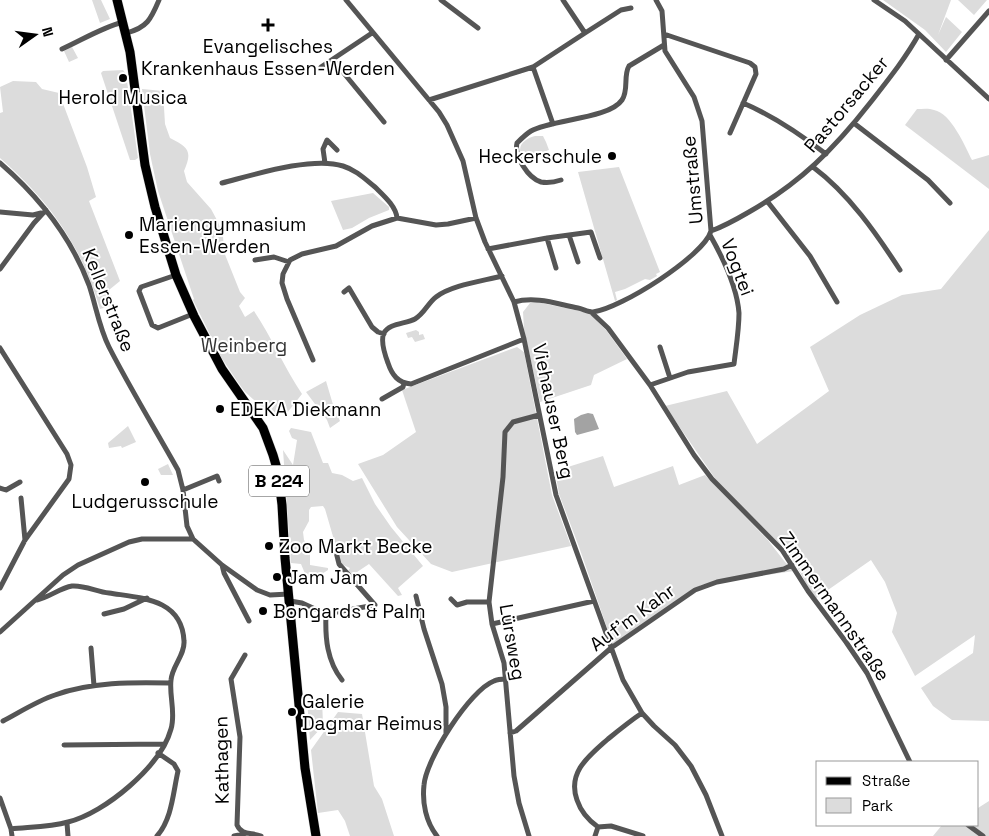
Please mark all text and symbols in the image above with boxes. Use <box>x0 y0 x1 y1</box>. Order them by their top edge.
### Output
north arrow <box>10 10 60 60</box>
marker: Evangelisches Krankenhaus Essen-Werden <box>261 18 275 32</box>
text: N <box>38 25 57 39</box>
place label: Evangelisches Krankenhaus Essen-Werden <box>141 34 395 81</box>
street label: Pastorsacker <box>799 51 894 158</box>
marker: Herold Musica <box>117 72 129 84</box>
place label: Herold Musica <box>58 85 188 110</box>
street label: Umstraße <box>676 135 709 225</box>
place label: Heckerschule <box>479 144 602 169</box>
marker: Heckerschule <box>606 150 618 162</box>
place label: Mariengymnasium Essen-Werden <box>139 212 306 259</box>
marker: Mariengymnasium Essen-Werden <box>123 229 135 241</box>
street label: Vogtei <box>715 235 760 299</box>
street label: Kellerstraße <box>76 245 141 356</box>
park label: Weinberg <box>201 333 287 358</box>
street label: Viehauser Berg <box>527 341 580 481</box>
place label: EDEKA Diekmann <box>230 397 381 422</box>
marker: EDEKA Diekmann <box>214 403 226 415</box>
road number: B 224 <box>249 466 309 496</box>
marker: Ludgerusschule <box>139 476 151 488</box>
place label: Ludgerusschule <box>72 489 218 514</box>
street label: Zimmermannstraße <box>774 527 896 686</box>
place label: Zoo Markt Becke <box>279 534 433 559</box>
marker: Zoo Markt Becke <box>263 540 275 552</box>
place label: Jam Jam <box>287 565 368 590</box>
marker: Jam Jam <box>271 571 283 583</box>
street label: Auf'm Kahr <box>585 578 680 657</box>
place label: Bongards & Palm <box>273 599 426 624</box>
street label: Lürsweg <box>493 602 532 682</box>
marker: Bongards & Palm <box>257 605 269 617</box>
place label: Galerie Dagmar Reimus <box>302 689 443 736</box>
marker: Galerie Dagmar Reimus <box>286 706 298 718</box>
street label: Kathagen <box>208 716 235 804</box>
legend <box>816 761 979 826</box>
text: Straße <box>862 771 911 790</box>
text: Park <box>862 796 893 815</box>

